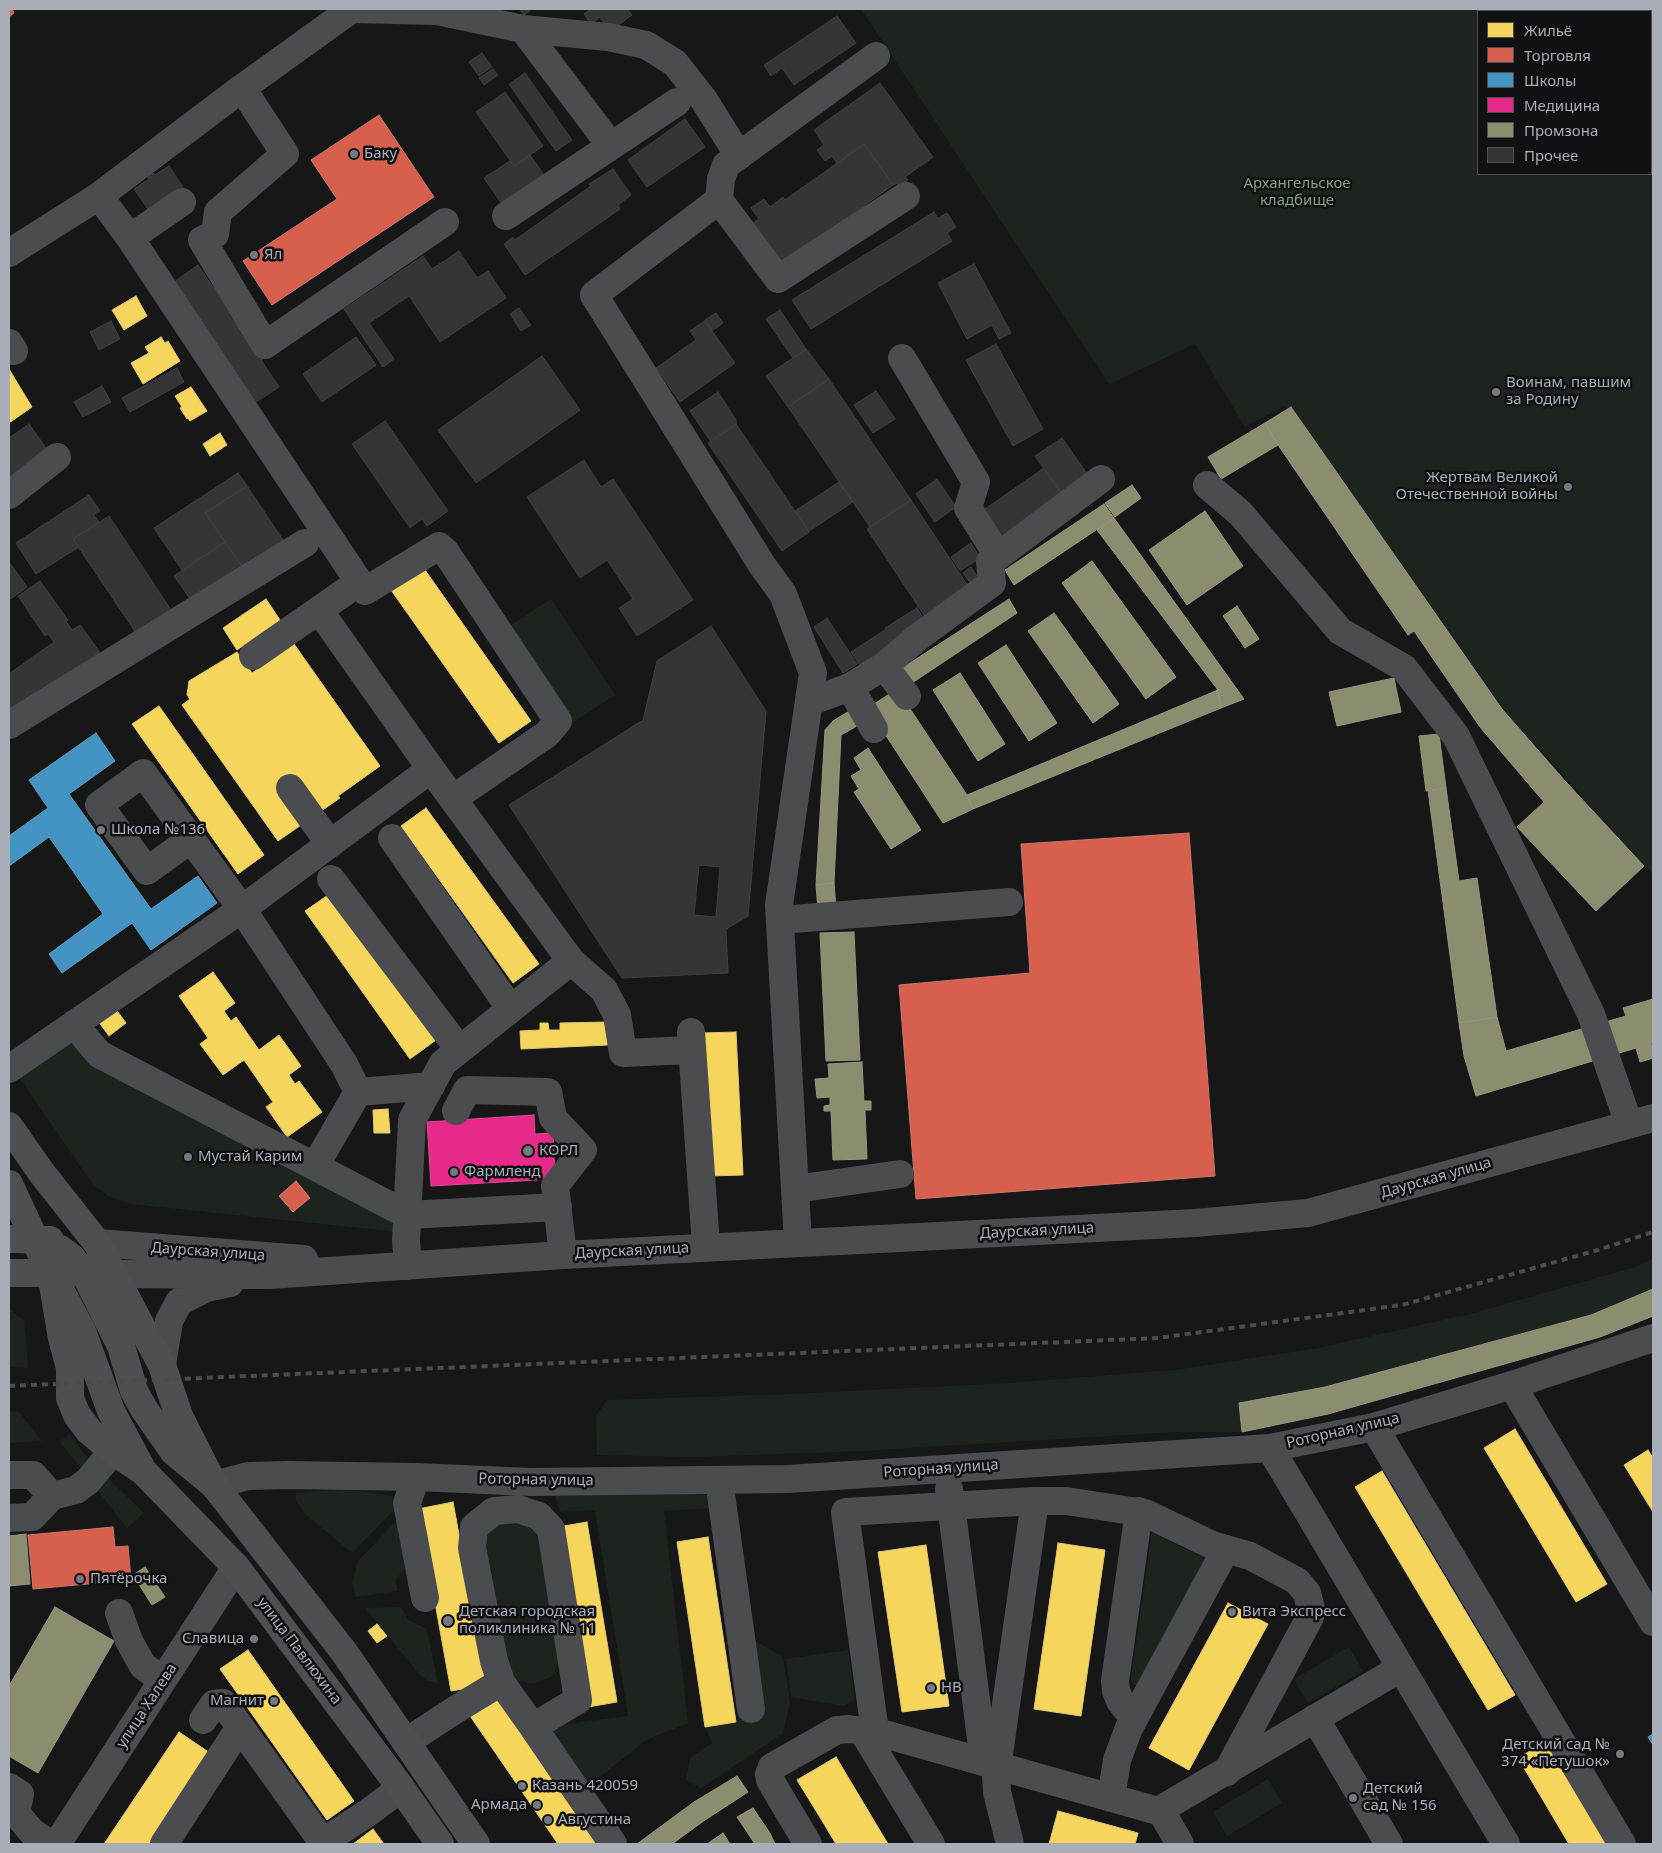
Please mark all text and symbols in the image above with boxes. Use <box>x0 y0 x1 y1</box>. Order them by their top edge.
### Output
legend <box>1477 10 1652 175</box>
text: Жильё <box>1524 20 1572 40</box>
text: Торговля <box>1524 45 1591 65</box>
text: Школы <box>1524 70 1576 90</box>
text: Медицина <box>1524 95 1600 115</box>
text: Промзона <box>1524 120 1598 140</box>
place label: Баку <box>364 145 397 163</box>
text: Прочее <box>1524 145 1578 165</box>
marker: Баку <box>348 148 360 160</box>
park label: Архангельское кладбище <box>1243 175 1351 210</box>
place label: Ял <box>264 246 282 264</box>
marker: Ял <box>248 249 260 261</box>
place label: Воинам, павшим за Родину <box>1506 374 1631 409</box>
marker: Воинам, павшим за Родину <box>1490 386 1502 398</box>
place label: Жертвам Великой Отечественной войны <box>1396 469 1558 504</box>
marker: Жертвам Великой Отечественной войны <box>1562 481 1574 493</box>
place label: Школа №136 <box>111 821 205 839</box>
marker: Школа №136 <box>95 824 107 836</box>
place label: КОРЛ <box>539 1142 578 1160</box>
marker: КОРЛ <box>521 1144 535 1158</box>
place label: Мустай Карим <box>198 1148 302 1166</box>
marker: Мустай Карим <box>182 1151 194 1163</box>
street label: Даурская улица <box>1379 1154 1493 1202</box>
place label: Фармленд <box>464 1163 541 1181</box>
marker: Фармленд <box>448 1166 460 1178</box>
street label: Даурская улица <box>979 1219 1095 1243</box>
street label: Даурская улица <box>150 1239 266 1265</box>
street label: Даурская улица <box>574 1239 690 1263</box>
street label: Роторная улица <box>1285 1409 1401 1453</box>
street label: Роторная улица <box>883 1456 999 1482</box>
street label: Роторная улица <box>478 1470 594 1490</box>
place label: Пятёрочка <box>90 1570 167 1588</box>
marker: Пятёрочка <box>74 1573 86 1585</box>
street label: улица Павлюхина <box>253 1594 345 1708</box>
place label: Детская городская поликлиника № 11 <box>459 1603 596 1638</box>
place label: Вита Экспресс <box>1242 1603 1346 1621</box>
marker: Вита Экспресс <box>1226 1606 1238 1618</box>
marker: Детская городская поликлиника № 11 <box>441 1614 455 1628</box>
place label: Славица <box>182 1630 244 1648</box>
marker: Славица <box>248 1633 260 1645</box>
street label: улица Халева <box>113 1660 181 1752</box>
place label: HB <box>941 1679 962 1697</box>
marker: HB <box>925 1682 937 1694</box>
place label: Магнит <box>210 1692 264 1710</box>
marker: Магнит <box>268 1695 280 1707</box>
place label: Детский сад № 374 «Петушок» <box>1501 1736 1610 1771</box>
marker: Детский сад № 374 «Петушок» <box>1614 1748 1626 1760</box>
place label: Казань 420059 <box>532 1777 638 1795</box>
marker: Казань 420059 <box>516 1780 528 1792</box>
place label: Детский сад № 156 <box>1363 1780 1437 1815</box>
marker: Детский сад № 156 <box>1347 1792 1359 1804</box>
place label: Армада <box>471 1796 527 1814</box>
marker: Армада <box>531 1799 543 1811</box>
place label: Августина <box>558 1811 631 1829</box>
marker: Августина <box>542 1814 554 1826</box>

